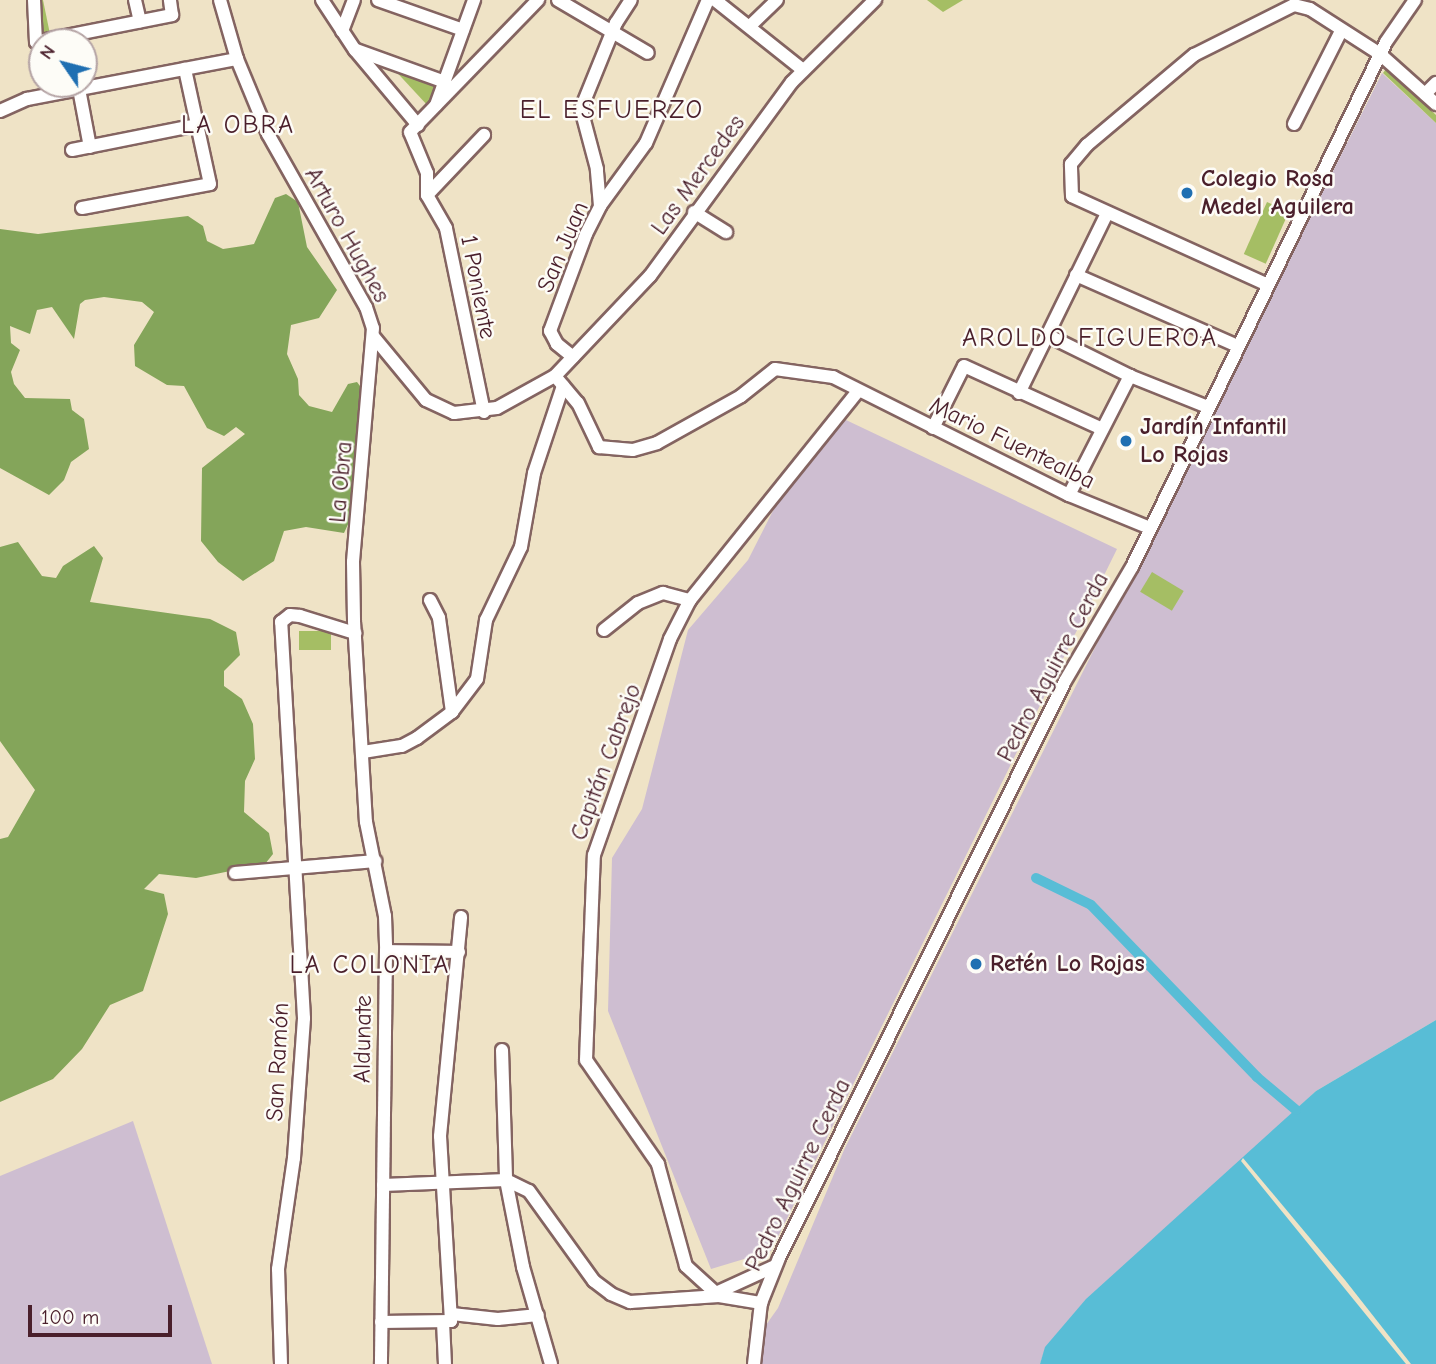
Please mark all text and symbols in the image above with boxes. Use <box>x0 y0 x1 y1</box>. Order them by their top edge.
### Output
north arrow <box>28 28 98 98</box>
text: N <box>35 41 60 63</box>
district label: EL ESFUERZO <box>521 95 703 127</box>
street label: Las Mercedes <box>645 109 751 241</box>
district label: LA OBRA <box>182 110 294 142</box>
street label: Arturo Hughes <box>298 163 396 307</box>
place label: Colegio Rosa Medel Aguilera <box>1201 165 1354 221</box>
marker: Colegio Rosa Medel Aguilera <box>1179 185 1195 201</box>
street label: San Juan <box>531 197 595 297</box>
street label: 1 Poniente <box>454 233 502 341</box>
district label: AROLDO FIGUEROA <box>964 323 1216 355</box>
street label: Mario Fuentealba <box>925 390 1099 496</box>
place label: Jardín Infantil Lo Rojas <box>1140 413 1287 469</box>
marker: Jardín Infantil Lo Rojas <box>1118 433 1134 449</box>
street label: La Obra <box>323 440 359 524</box>
street label: Pedro Aguirre Cerda <box>991 567 1115 767</box>
street label: Capitán Cabrejo <box>564 680 648 844</box>
district label: LA COLONIA <box>291 950 449 982</box>
place label: Retén Lo Rojas <box>990 950 1145 978</box>
marker: Retén Lo Rojas <box>968 956 984 972</box>
street label: Aldunate <box>348 995 378 1083</box>
street label: San Ramón <box>261 1002 295 1122</box>
street label: Pedro Aguirre Cerda <box>739 1074 857 1276</box>
scale bar <box>32 1290 175 1334</box>
text: 100 m <box>41 1305 99 1329</box>

